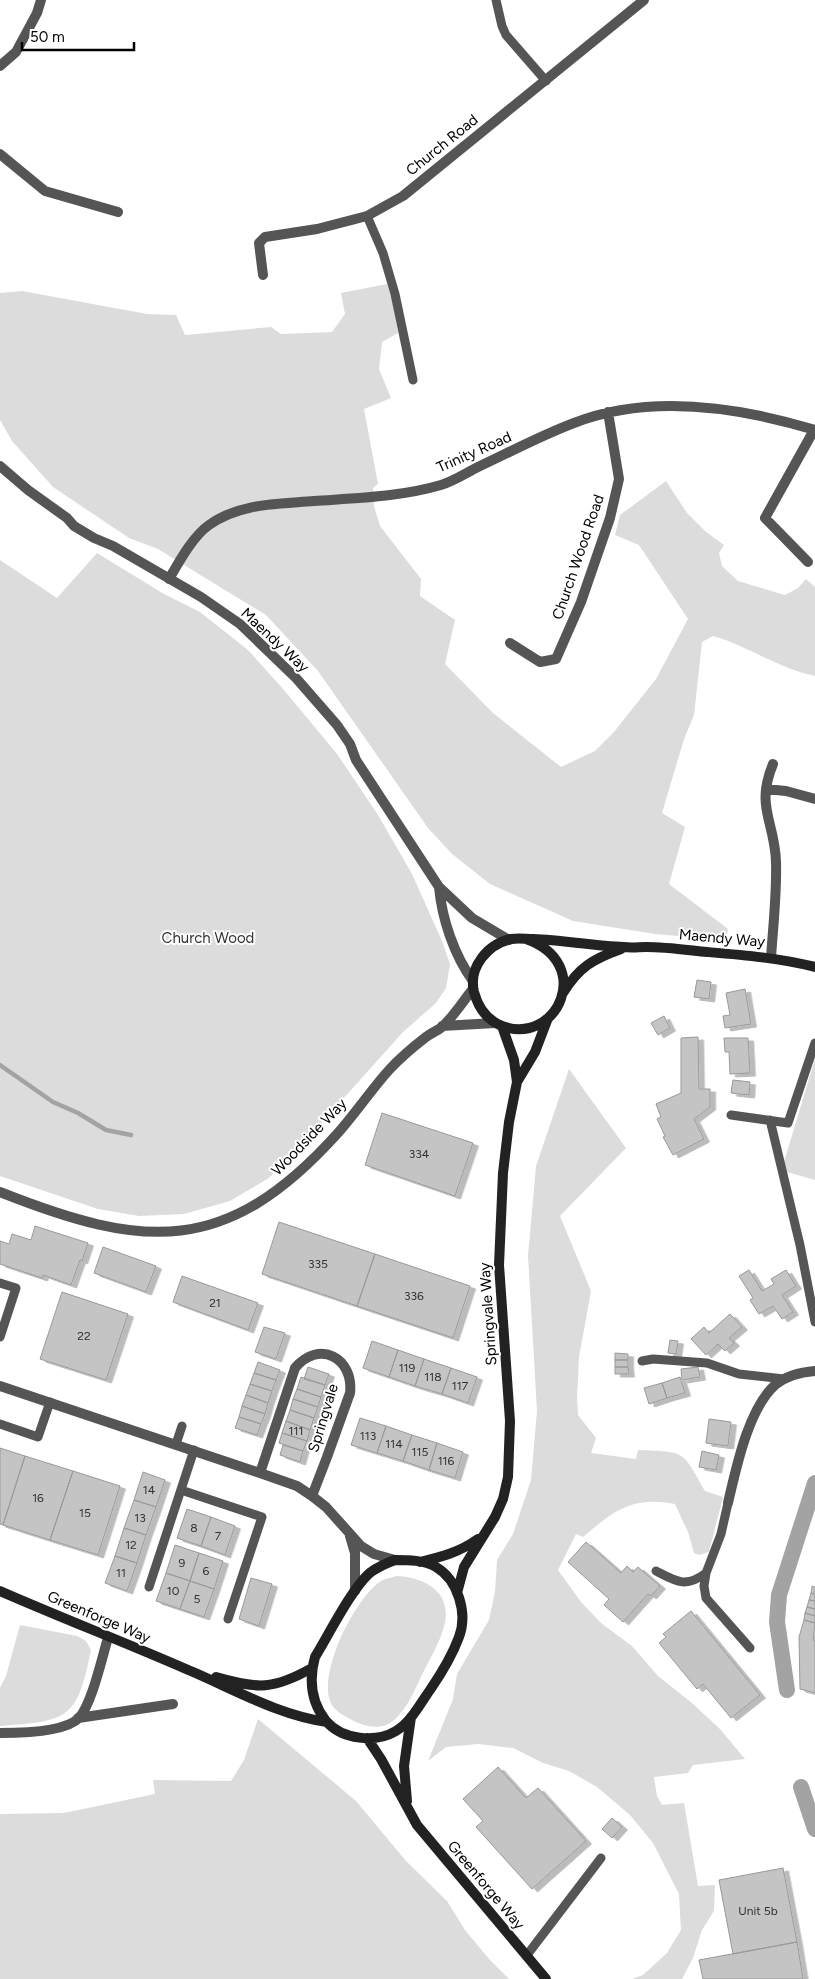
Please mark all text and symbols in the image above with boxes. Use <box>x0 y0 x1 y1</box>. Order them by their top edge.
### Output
scale bar <box>22 20 135 52</box>
text: 50 m <box>30 28 65 46</box>
street label: Church Road <box>402 111 482 179</box>
street label: Trinity Road <box>434 428 514 476</box>
street label: Church Wood Road <box>548 492 608 622</box>
street label: Maendy Way <box>237 604 313 676</box>
street label: Maendy Way <box>678 925 766 951</box>
park label: Church Wood <box>162 929 254 947</box>
street label: Woodside Way <box>268 1095 350 1179</box>
house number: 334 <box>409 1147 430 1161</box>
house number: 335 <box>308 1257 328 1271</box>
street label: Springvale Way <box>475 1262 501 1366</box>
house number: 336 <box>404 1289 424 1303</box>
house number: 21 <box>209 1296 221 1310</box>
house number: 22 <box>77 1329 91 1343</box>
house number: 119 <box>399 1361 416 1375</box>
house number: 118 <box>424 1370 442 1384</box>
house number: 117 <box>452 1379 469 1393</box>
street label: Springvale <box>304 1382 342 1454</box>
house number: 111 <box>289 1424 303 1438</box>
house number: 113 <box>360 1429 376 1443</box>
house number: 114 <box>385 1437 403 1451</box>
house number: 115 <box>412 1445 429 1459</box>
house number: 116 <box>438 1454 455 1468</box>
house number: 14 <box>143 1483 156 1497</box>
house number: 16 <box>32 1491 44 1505</box>
house number: 15 <box>79 1506 91 1520</box>
house number: 13 <box>134 1511 146 1525</box>
house number: 8 <box>190 1521 198 1535</box>
house number: 7 <box>215 1529 222 1543</box>
house number: 12 <box>125 1538 137 1552</box>
house number: 9 <box>179 1556 186 1570</box>
house number: 6 <box>203 1564 210 1578</box>
house number: 11 <box>116 1566 126 1580</box>
house number: 10 <box>167 1584 180 1598</box>
street label: Greenforge Way <box>45 1587 153 1647</box>
house number: 5 <box>194 1592 201 1606</box>
street label: Greenforge Way <box>444 1837 528 1933</box>
house number: Unit 5b <box>738 1904 778 1918</box>

